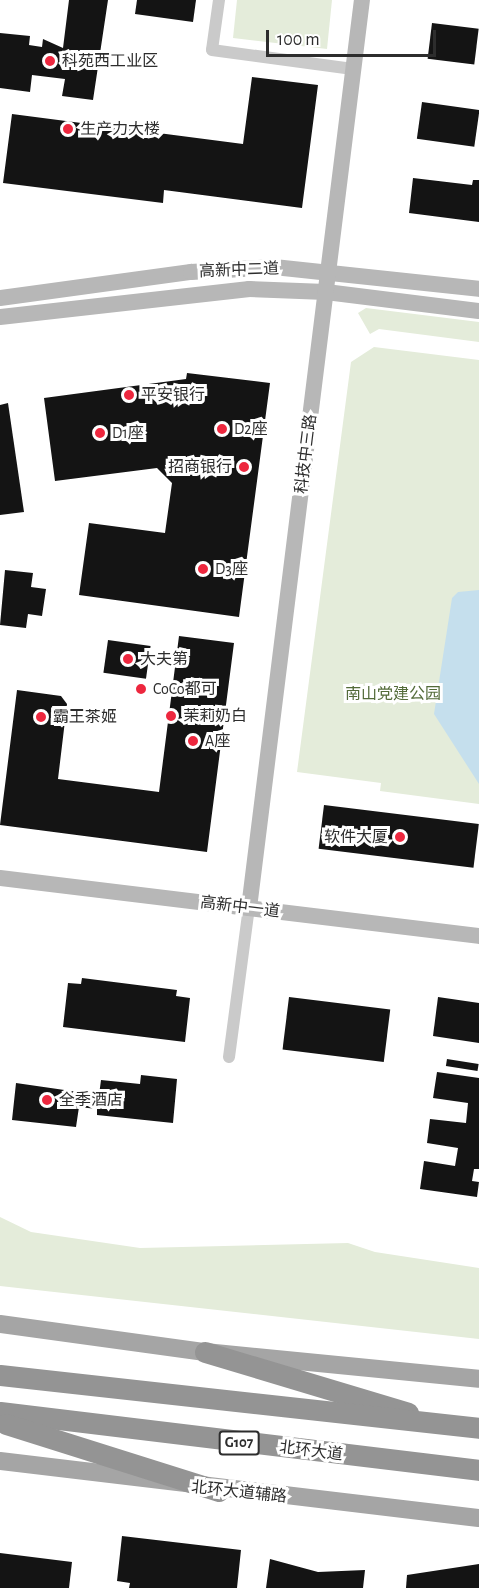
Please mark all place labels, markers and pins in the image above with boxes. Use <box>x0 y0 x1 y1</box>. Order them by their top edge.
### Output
place label: 科苑西工业区 <box>62 51 158 71</box>
marker: 科苑西工业区 <box>43 54 57 68</box>
place label: 生产力大楼 <box>80 119 160 139</box>
marker: 生产力大楼 <box>61 122 75 136</box>
place label: 平安银行 <box>141 385 205 405</box>
marker: 平安银行 <box>122 388 136 402</box>
place label: D2座 <box>234 419 268 439</box>
marker: D2座 <box>215 422 229 436</box>
place label: D1座 <box>112 423 144 443</box>
marker: D1座 <box>93 426 107 440</box>
place label: 招商银行 <box>168 457 232 477</box>
marker: 招商银行 <box>237 460 251 474</box>
place label: D3座 <box>215 559 248 579</box>
marker: D3座 <box>196 562 210 576</box>
place label: 大夫第 <box>140 649 188 669</box>
marker: 大夫第 <box>121 652 135 666</box>
place label: CoCo都可 <box>153 679 217 699</box>
marker: CoCo都可 <box>134 682 148 696</box>
place label: 茉莉奶白 <box>183 706 247 726</box>
place label: 霸王茶姬 <box>53 707 117 727</box>
marker: 茉莉奶白 <box>164 709 178 723</box>
marker: 霸王茶姬 <box>34 710 48 724</box>
place label: A座 <box>205 731 230 751</box>
marker: A座 <box>186 734 200 748</box>
place label: 软件大厦 <box>324 827 388 847</box>
marker: 软件大厦 <box>393 830 407 844</box>
place label: 全季酒店 <box>59 1090 123 1110</box>
marker: 全季酒店 <box>40 1093 54 1107</box>

